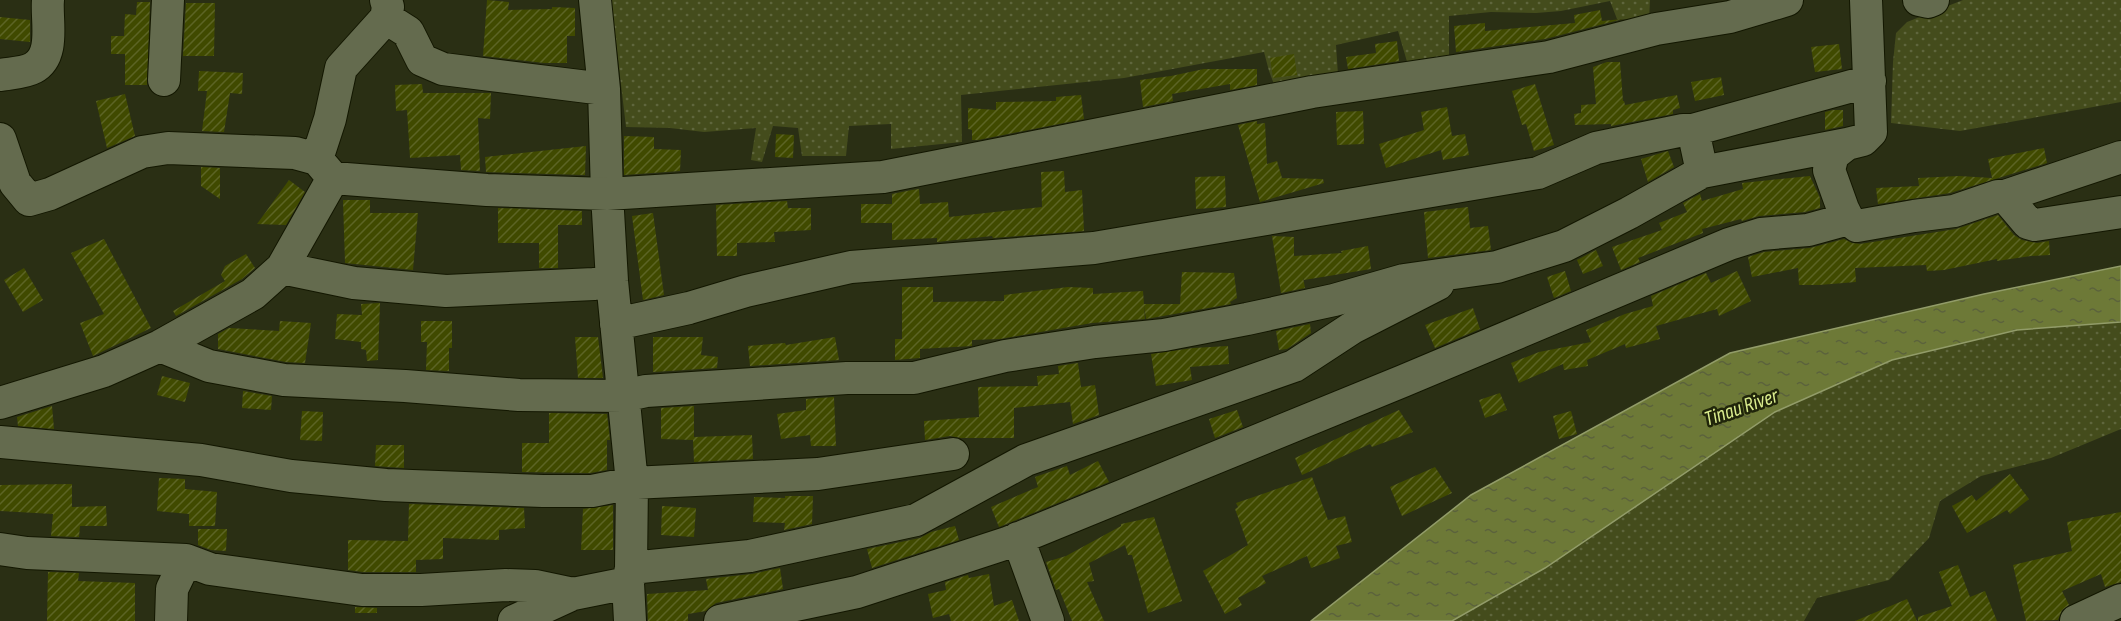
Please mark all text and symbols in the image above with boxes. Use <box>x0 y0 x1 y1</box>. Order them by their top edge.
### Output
water label: Tinau River <box>1701 383 1782 432</box>

